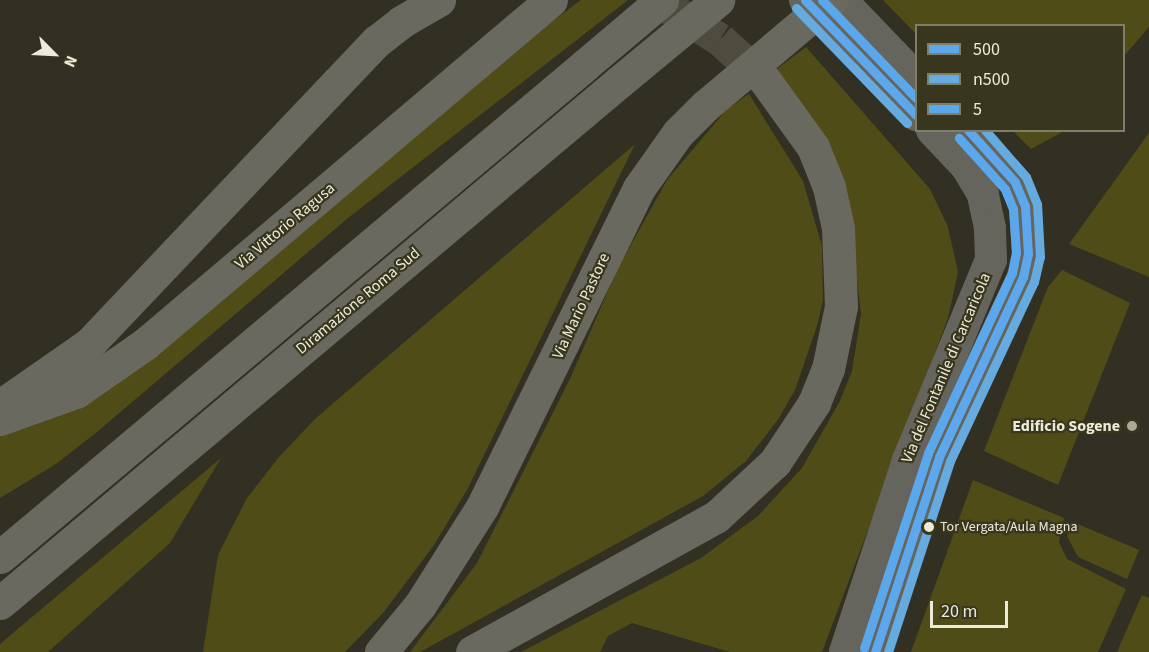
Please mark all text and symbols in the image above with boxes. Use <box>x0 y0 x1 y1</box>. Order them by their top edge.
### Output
north arrow <box>24 24 84 84</box>
legend <box>915 24 1125 132</box>
text: 500 <box>973 37 1000 62</box>
text: N <box>58 52 83 71</box>
text: n500 <box>973 67 1010 92</box>
text: 5 <box>973 97 982 122</box>
street label: Via Vittorio Ragusa <box>231 179 339 273</box>
street label: Diramazione Roma Sud <box>292 244 424 358</box>
street label: Via Mario Pastore <box>548 250 614 362</box>
street label: Via del Fontanile di Carcaricola <box>897 270 995 466</box>
place label: Edificio Sogene <box>1012 416 1120 436</box>
marker: Edificio Sogene <box>1125 419 1139 433</box>
place label: Tor Vergata/Aula Magna <box>940 519 1078 535</box>
marker: Tor Vergata/Aula Magna <box>923 521 935 533</box>
scale bar <box>933 589 1011 627</box>
text: 20 m <box>941 599 977 624</box>

